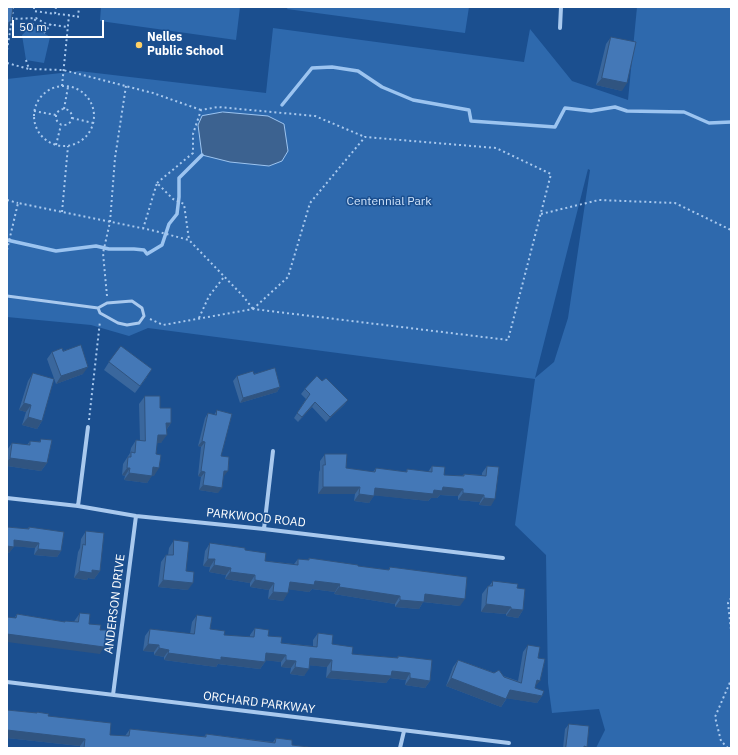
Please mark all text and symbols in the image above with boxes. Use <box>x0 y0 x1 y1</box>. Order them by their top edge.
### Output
scale bar <box>14 12 106 38</box>
text: 50 m <box>19 19 47 34</box>
place label: Nelles Public School <box>147 31 223 59</box>
marker: Nelles Public School <box>134 40 144 50</box>
park label: Centennial Park <box>346 195 432 209</box>
street label: PARKWOOD ROAD <box>206 506 306 530</box>
street label: ANDERSON DRIVE <box>102 553 128 655</box>
street label: ORCHARD PARKWAY <box>202 689 316 717</box>

